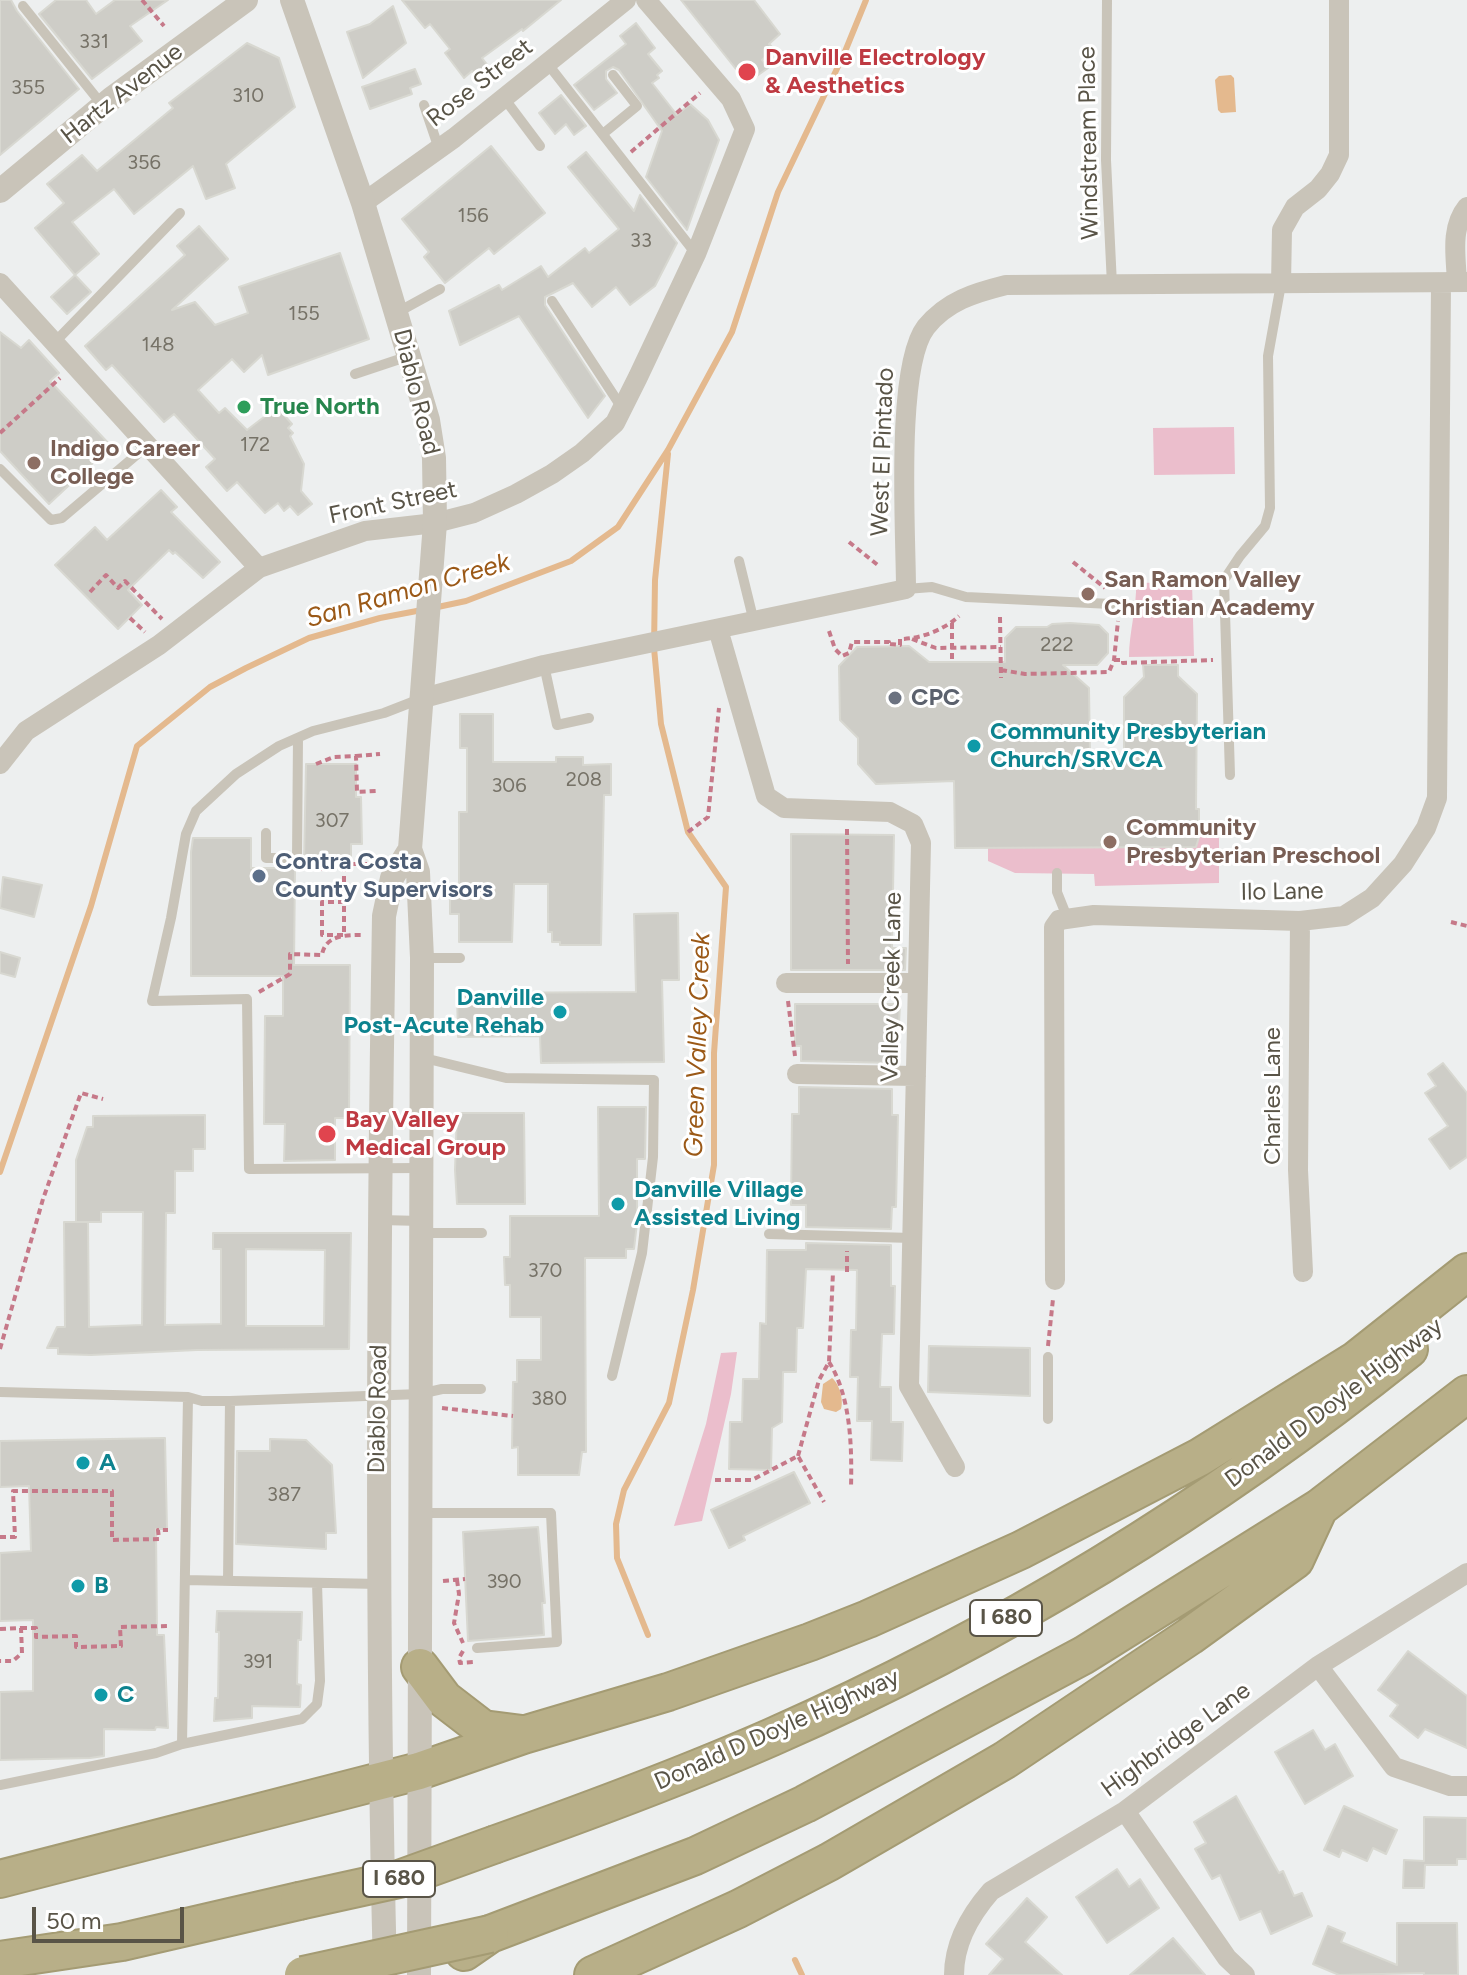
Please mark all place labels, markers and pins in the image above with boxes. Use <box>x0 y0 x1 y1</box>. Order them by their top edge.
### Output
place label: Danville Electrology & Aesthetics <box>765 44 986 100</box>
marker: Danville Electrology & Aesthetics <box>736 61 758 83</box>
place label: True North <box>260 393 380 421</box>
marker: True North <box>235 398 253 416</box>
place label: Indigo Career College <box>50 435 200 491</box>
marker: Indigo Career College <box>25 454 43 472</box>
place label: San Ramon Valley Christian Academy <box>1104 566 1314 622</box>
marker: San Ramon Valley Christian Academy <box>1079 585 1097 603</box>
place label: CPC <box>911 684 960 712</box>
marker: CPC <box>886 689 904 707</box>
place label: Community Presbyterian Church/SRVCA <box>990 718 1266 774</box>
marker: Community Presbyterian Church/SRVCA <box>965 737 983 755</box>
place label: Community Presbyterian Preschool <box>1126 814 1380 870</box>
marker: Community Presbyterian Preschool <box>1101 833 1119 851</box>
place label: Contra Costa County Supervisors <box>275 848 493 904</box>
marker: Contra Costa County Supervisors <box>250 867 268 885</box>
place label: Danville Post-Acute Rehab <box>344 984 544 1040</box>
marker: Danville Post-Acute Rehab <box>551 1003 569 1021</box>
place label: Bay Valley Medical Group <box>345 1106 506 1162</box>
marker: Bay Valley Medical Group <box>316 1123 338 1145</box>
place label: Danville Village Assisted Living <box>634 1176 803 1232</box>
marker: Danville Village Assisted Living <box>609 1195 627 1213</box>
place label: A <box>99 1449 116 1477</box>
marker: A <box>74 1454 92 1472</box>
place label: B <box>94 1572 109 1600</box>
marker: B <box>69 1577 87 1595</box>
place label: C <box>117 1681 134 1709</box>
marker: C <box>92 1686 110 1704</box>

